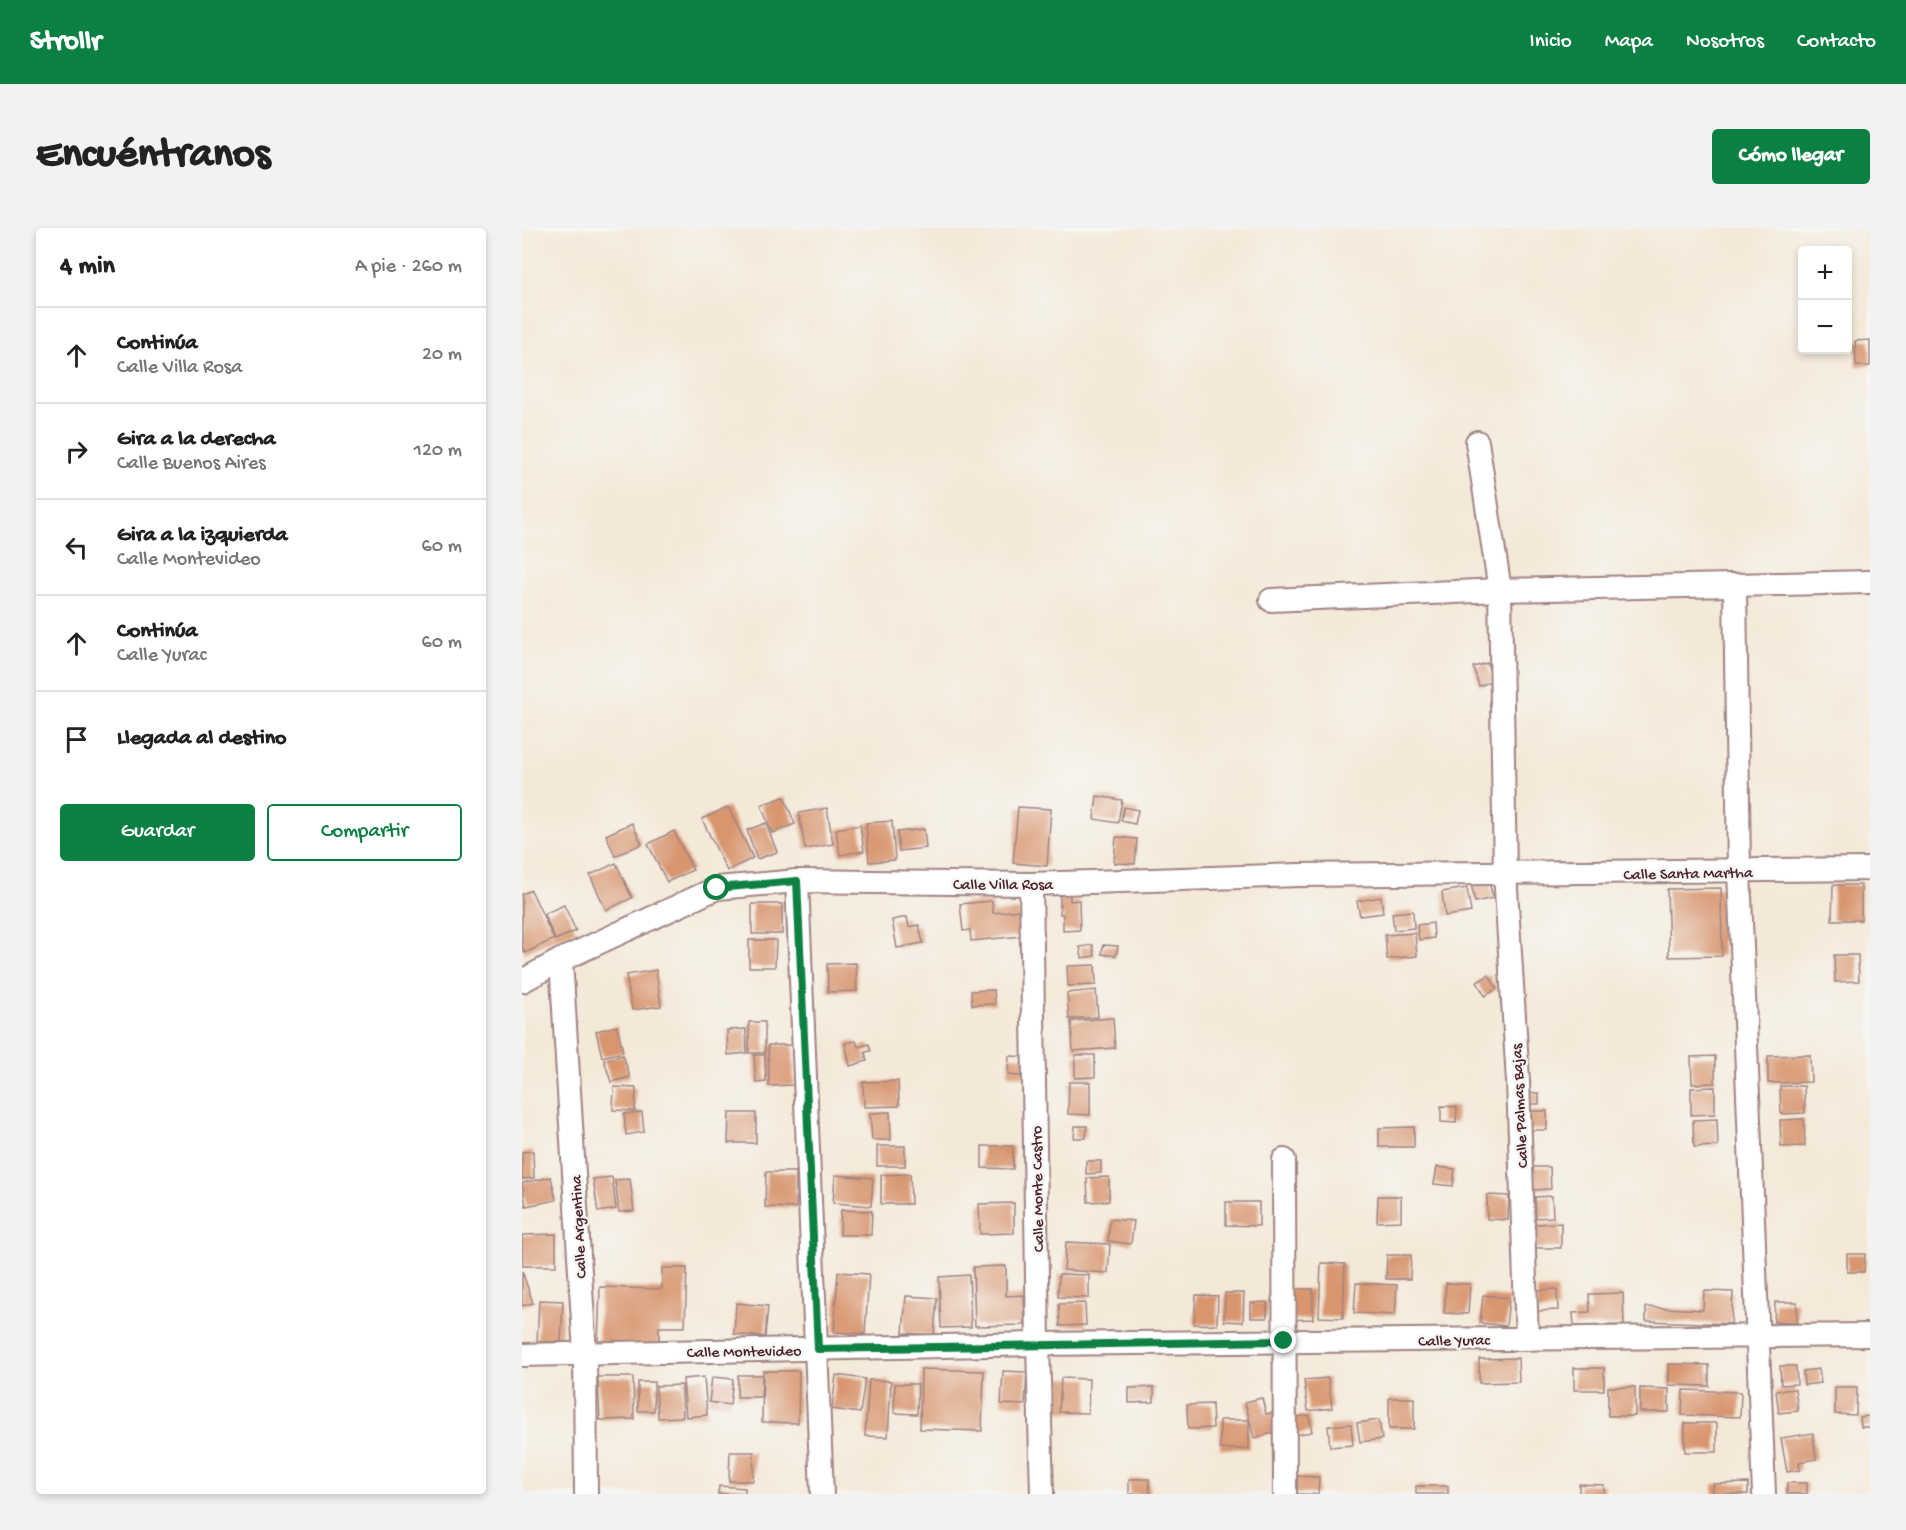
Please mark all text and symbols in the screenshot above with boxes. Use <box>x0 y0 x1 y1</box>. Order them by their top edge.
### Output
text: Strollr <box>30 26 101 59</box>
text: Inicio <box>1530 30 1572 55</box>
text: Mapa <box>1605 30 1653 55</box>
text: Nosotros <box>1686 30 1764 55</box>
text: Contacto <box>1797 30 1876 55</box>
button: Cómo llegar <box>1712 129 1870 184</box>
text: Encuéntranos <box>36 132 270 181</box>
map controls <box>1798 246 1852 354</box>
button: + <box>1798 246 1852 300</box>
text: 4 min <box>60 252 115 283</box>
text: A pie · 260 m <box>355 256 462 279</box>
button: − <box>1798 300 1852 354</box>
text: Continúa <box>117 331 198 357</box>
icon: ahead <box>60 339 93 372</box>
text: 20 m <box>422 344 462 367</box>
text: Calle Villa Rosa <box>117 357 242 380</box>
text: Gira a la derecha <box>117 427 275 453</box>
icon: right <box>60 435 93 468</box>
text: 120 m <box>414 440 462 463</box>
text: Calle Buenos Aires <box>117 453 266 476</box>
text: Gira a la izquierda <box>117 523 288 549</box>
icon: left <box>60 531 93 564</box>
text: 60 m <box>422 536 462 559</box>
text: Calle Montevideo <box>117 549 261 572</box>
text: Continúa <box>117 619 198 645</box>
icon: ahead <box>60 627 93 660</box>
text: 60 m <box>422 632 462 655</box>
text: Calle Yurac <box>117 645 206 668</box>
icon: arrive <box>60 723 93 756</box>
text: Llegada al destino <box>117 726 287 752</box>
button: Guardar <box>60 804 255 861</box>
button: Compartir <box>267 804 462 861</box>
street label: Calle Santa Martha <box>1623 865 1754 886</box>
route start <box>703 874 729 900</box>
street label: Calle Villa Rosa <box>953 877 1054 896</box>
street label: Calle Palmas Bajas <box>1509 1042 1534 1168</box>
street label: Calle Monte Castro <box>1029 1126 1050 1252</box>
street label: Calle Argentina <box>568 1174 593 1279</box>
route end <box>1270 1327 1296 1353</box>
street label: Calle Yurac <box>1418 1332 1491 1353</box>
street label: Calle Montevideo <box>686 1343 802 1364</box>

